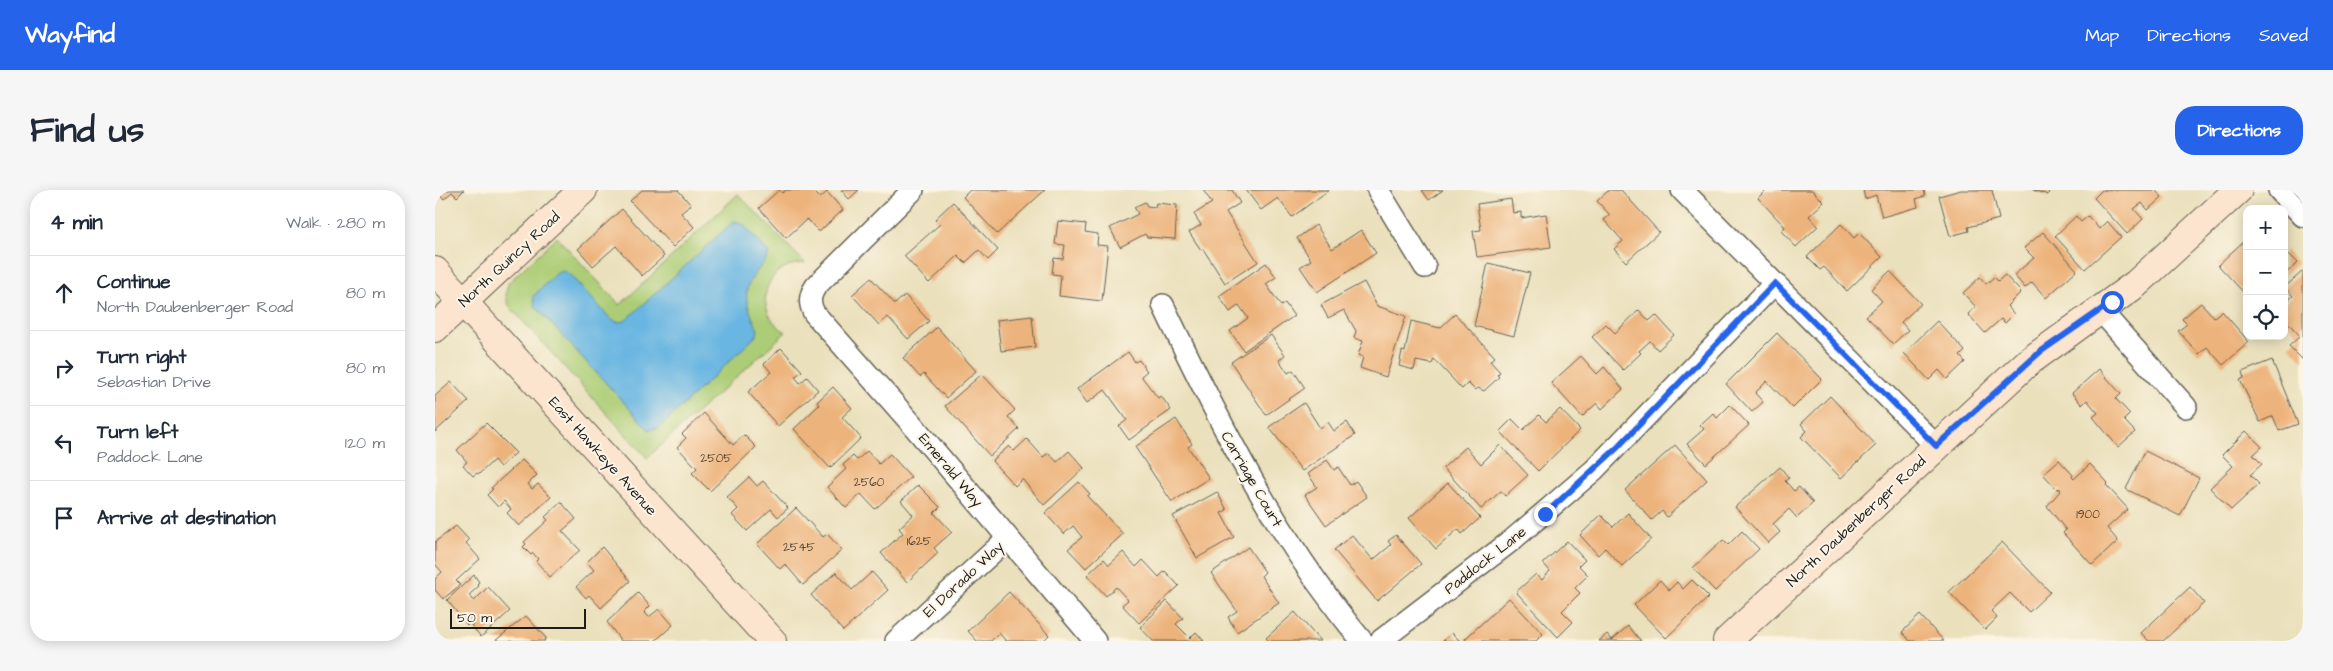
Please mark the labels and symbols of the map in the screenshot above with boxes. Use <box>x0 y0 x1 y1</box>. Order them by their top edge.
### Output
street label: North Quincy Road <box>454 207 566 313</box>
route start <box>2101 291 2124 314</box>
street label: East Hawkeye Avenue <box>543 392 662 521</box>
street label: Carriage Court <box>1215 427 1288 532</box>
street label: Emerald Way <box>913 429 988 512</box>
house number: 2505 <box>700 450 732 467</box>
street label: North Daubenberger Road <box>1782 451 1932 593</box>
house number: 2560 <box>854 474 885 491</box>
route end <box>1534 503 1557 526</box>
house number: 1900 <box>2076 506 2100 523</box>
street label: Paddock Lane <box>1440 522 1531 599</box>
house number: 1625 <box>907 533 932 550</box>
street label: El Dorado Way <box>918 536 1009 623</box>
house number: 2545 <box>783 539 816 556</box>
scale bar <box>450 606 586 629</box>

